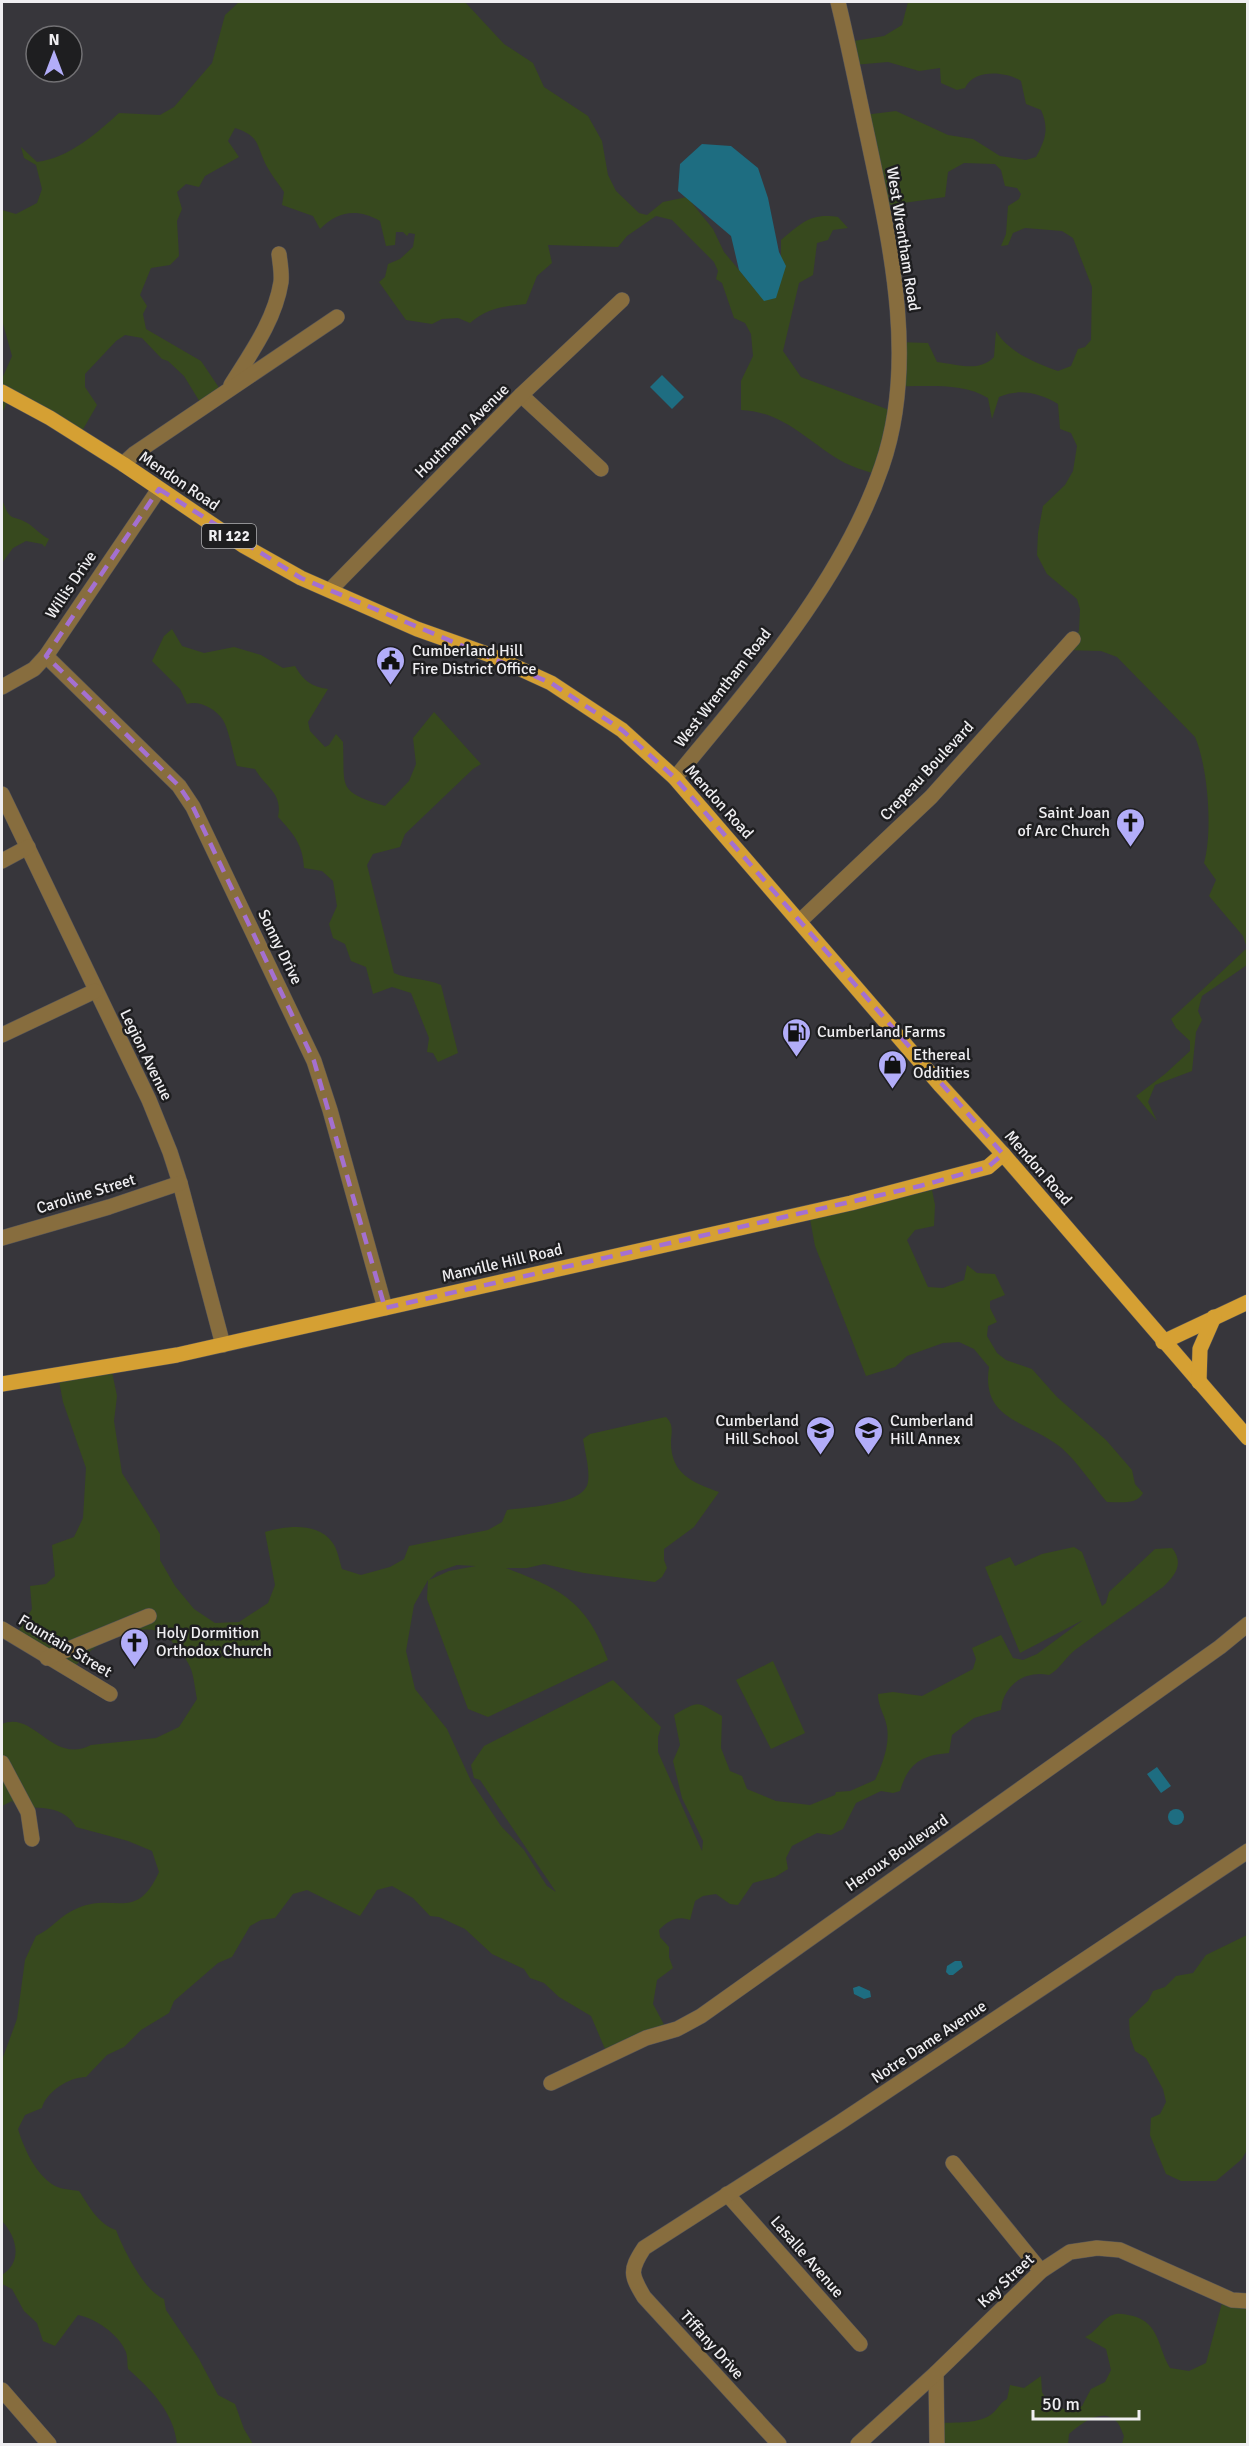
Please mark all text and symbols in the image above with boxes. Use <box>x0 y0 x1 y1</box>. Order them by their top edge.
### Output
north arrow <box>24 24 84 84</box>
text: N <box>48 30 60 50</box>
street label: West Wrentham Road <box>882 165 924 313</box>
street label: Houtmann Avenue <box>411 380 513 482</box>
street label: Mendon Road <box>135 447 223 515</box>
road number: RI 122 <box>202 524 256 548</box>
street label: Willis Drive <box>41 547 101 623</box>
street label: West Wrentham Road <box>670 624 776 752</box>
place label: Cumberland Hill Fire District Office <box>412 641 537 679</box>
public building icon: Cumberland Hill Fire District Office <box>375 644 407 686</box>
street label: Crepeau Boulevard <box>876 717 978 825</box>
street label: Mendon Road <box>680 761 758 843</box>
place label: Saint Joan of Arc Church <box>1018 803 1110 841</box>
church icon: Saint Joan of Arc Church <box>1115 806 1147 848</box>
street label: Sonny Drive <box>253 906 307 988</box>
street label: Legion Avenue <box>115 1006 177 1104</box>
fuel station icon: Cumberland Farms <box>780 1016 812 1058</box>
place label: Cumberland Farms <box>817 1022 946 1042</box>
place label: Ethereal Oddities <box>913 1045 971 1083</box>
shop icon: Ethereal Oddities <box>876 1048 908 1090</box>
street label: Mendon Road <box>1000 1126 1076 1210</box>
street label: Caroline Street <box>34 1169 138 1219</box>
street label: Manville Hill Road <box>440 1239 564 1287</box>
place label: Cumberland Hill School <box>716 1411 799 1449</box>
place label: Cumberland Hill Annex <box>890 1411 973 1449</box>
school or university icon: Cumberland Hill School <box>804 1414 836 1456</box>
school or university icon: Cumberland Hill Annex <box>853 1414 885 1456</box>
street label: Fountain Street <box>15 1610 116 1682</box>
place label: Holy Dormition Orthodox Church <box>156 1623 272 1661</box>
church icon: Holy Dormition Orthodox Church <box>119 1626 151 1668</box>
street label: Heroux Boulevard <box>842 1810 952 1896</box>
street label: Notre Dame Avenue <box>868 1996 990 2088</box>
street label: Lasalle Avenue <box>766 2212 848 2302</box>
street label: Kay Street <box>974 2250 1039 2312</box>
street label: Tiffany Drive <box>676 2306 748 2384</box>
scale bar <box>1033 2383 1140 2421</box>
text: 50 m <box>1042 2393 1080 2415</box>

